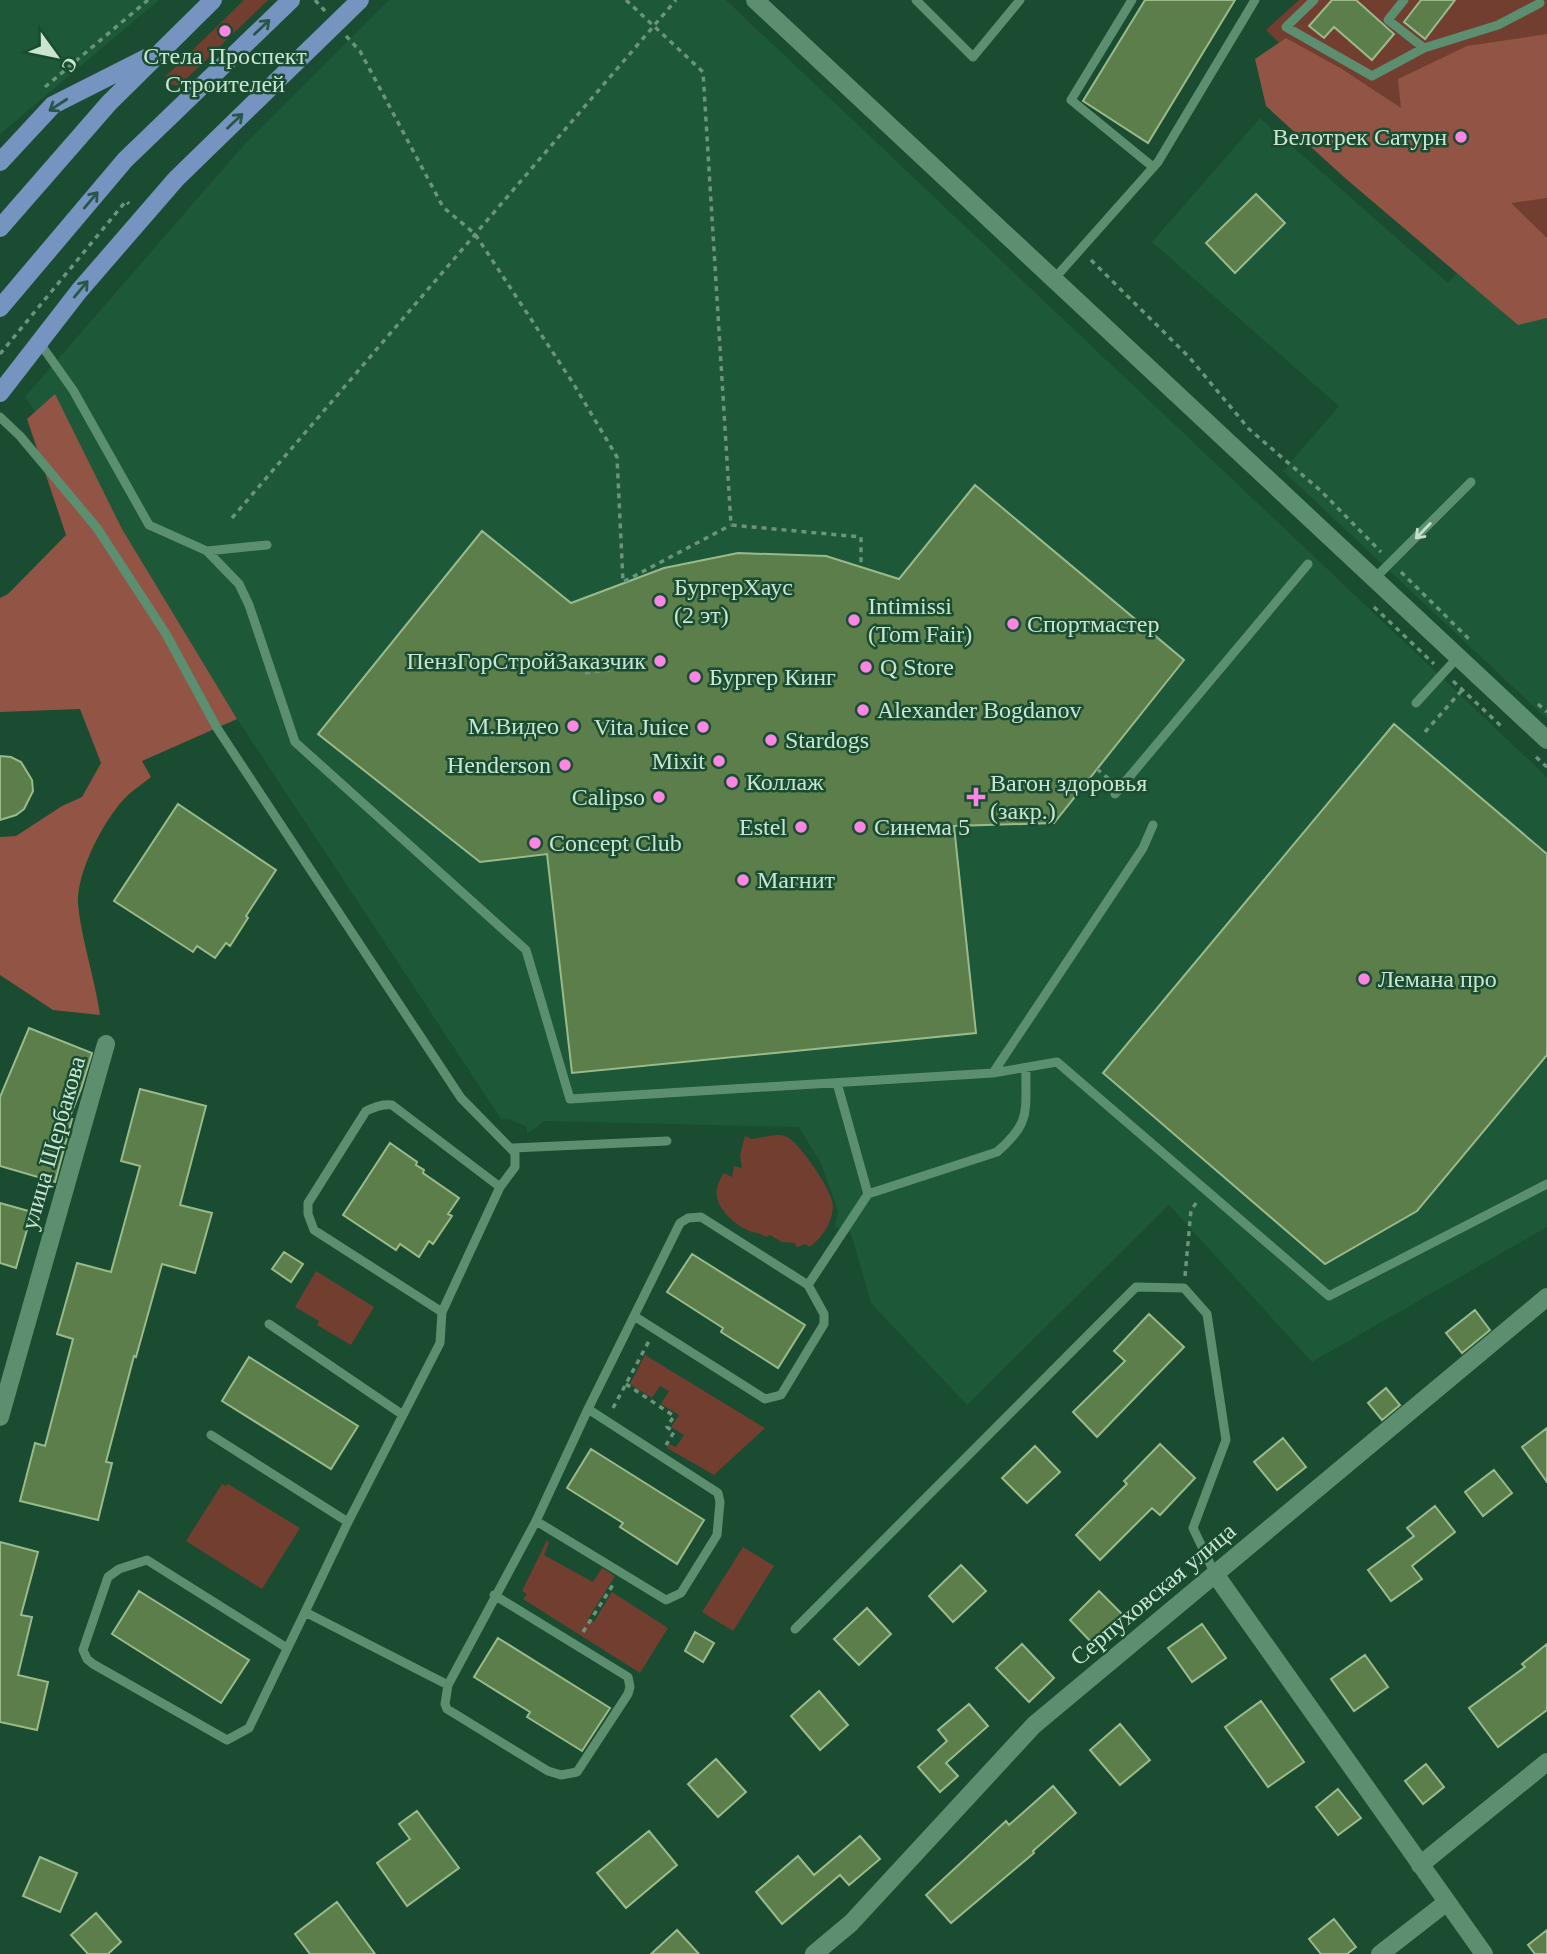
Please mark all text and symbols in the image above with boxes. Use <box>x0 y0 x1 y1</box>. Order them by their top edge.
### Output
one-way arrow <box>253 19 270 36</box>
north arrow <box>21 21 91 91</box>
marker: Стела Проспект Строителей <box>217 23 233 39</box>
place label: Стела Проспект Строителей <box>143 43 307 97</box>
text: С <box>57 54 82 76</box>
one-way arrow <box>49 97 68 112</box>
one-way arrow <box>226 113 243 130</box>
place label: Велотрек Сатурн <box>1273 124 1447 150</box>
marker: Велотрек Сатурн <box>1453 129 1469 145</box>
one-way arrow <box>83 191 99 209</box>
one-way arrow <box>74 280 89 298</box>
one-way arrow <box>1415 522 1432 539</box>
place label: БургерХаус (2 эт) <box>674 574 793 628</box>
marker: БургерХаус (2 эт) <box>652 593 668 609</box>
place label: Intimissi (Tom Fair) <box>868 593 972 647</box>
place label: Спортмастер <box>1027 611 1160 637</box>
marker: Intimissi (Tom Fair) <box>846 612 862 628</box>
marker: Спортмастер <box>1005 616 1021 632</box>
place label: ПензГорСтройЗаказчик <box>406 648 646 674</box>
marker: ПензГорСтройЗаказчик <box>652 653 668 669</box>
place label: Q Store <box>880 654 954 680</box>
marker: Q Store <box>858 659 874 675</box>
place label: Бургер Кинг <box>709 664 836 690</box>
marker: Бургер Кинг <box>687 669 703 685</box>
place label: Alexander Bogdanov <box>877 697 1082 723</box>
marker: Alexander Bogdanov <box>855 702 871 718</box>
place label: М.Видео <box>468 713 559 739</box>
place label: Vita Juice <box>594 714 689 740</box>
marker: М.Видео <box>565 718 581 734</box>
marker: Vita Juice <box>695 719 711 735</box>
place label: Stardogs <box>785 727 869 753</box>
marker: Stardogs <box>763 732 779 748</box>
place label: Mixit <box>652 748 705 774</box>
place label: Henderson <box>447 752 551 778</box>
marker: Mixit <box>711 753 727 769</box>
marker: Henderson <box>557 757 573 773</box>
place label: Коллаж <box>746 769 824 795</box>
place label: Вагон здоровья (закр.) <box>990 770 1147 824</box>
marker: Коллаж <box>724 774 740 790</box>
place label: Calipso <box>572 784 645 810</box>
marker: Calipso <box>651 789 667 805</box>
marker: Вагон здоровья (закр.) <box>968 789 984 805</box>
place label: Estel <box>739 814 787 840</box>
place label: Синема 5 <box>874 814 970 840</box>
marker: Estel <box>793 819 809 835</box>
marker: Синема 5 <box>852 819 868 835</box>
place label: Concept Club <box>549 830 682 856</box>
marker: Concept Club <box>527 835 543 851</box>
place label: Магнит <box>757 867 836 893</box>
marker: Магнит <box>735 872 751 888</box>
place label: Лемана про <box>1378 966 1497 992</box>
marker: Лемана про <box>1356 971 1372 987</box>
street label: улица Щербакова <box>16 1053 90 1233</box>
street label: Серпуховская улица <box>1065 1517 1241 1670</box>

